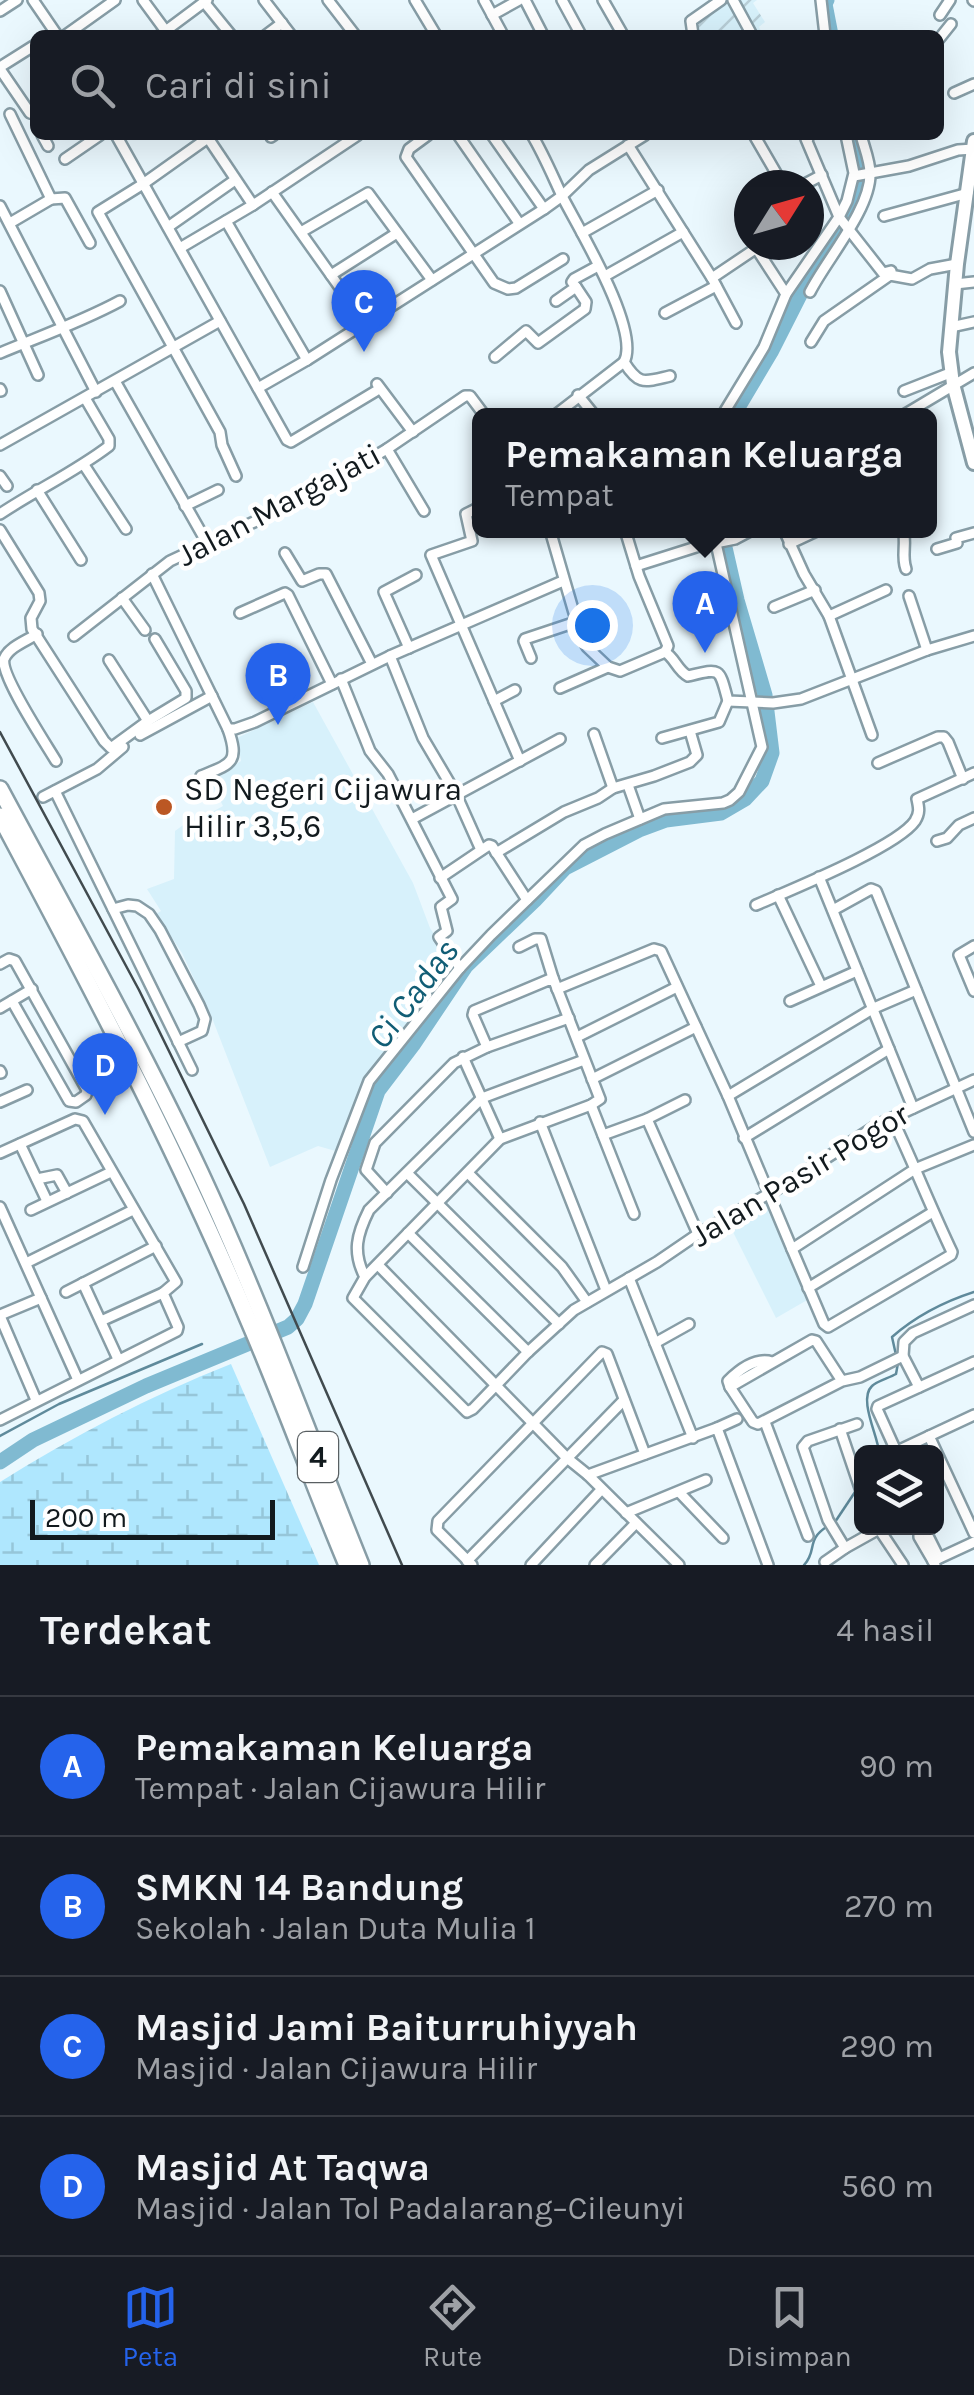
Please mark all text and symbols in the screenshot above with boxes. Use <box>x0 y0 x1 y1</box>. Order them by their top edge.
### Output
search box <box>30 30 944 140</box>
icon: search <box>65 58 120 113</box>
text: Cari di sini <box>145 63 332 108</box>
north arrow <box>734 170 824 260</box>
pin: C <box>332 270 396 352</box>
popup <box>472 408 937 538</box>
text: Pemakaman Keluarga <box>505 432 904 477</box>
street label: Jalan Margajati <box>171 436 387 574</box>
text: Tempat <box>505 477 614 514</box>
pin: A <box>672 570 738 653</box>
your location <box>567 600 618 651</box>
pin: B <box>246 642 310 725</box>
place label: SD Negeri Cijawura Hilir 3,5,6 <box>184 771 462 845</box>
marker: SD Negeri Cijawura Hilir 3,5,6 <box>153 796 175 818</box>
water label: Ci Cadas <box>359 931 467 1057</box>
pin: D <box>72 1032 138 1115</box>
street label: Jalan Pasir Pogor <box>685 1095 916 1255</box>
road number: 4 <box>298 1432 338 1482</box>
map controls <box>854 1445 944 1535</box>
button: layers <box>854 1445 944 1535</box>
scale bar <box>30 1495 275 1540</box>
text: 200 m <box>45 1501 127 1534</box>
text: Terdekat <box>40 1605 212 1655</box>
text: 4 hasil <box>836 1612 934 1649</box>
text: Pemakaman Keluarga <box>135 1725 533 1770</box>
text: A <box>62 1748 83 1785</box>
text: 90 m <box>859 1748 934 1785</box>
text: Tempat · Jalan Cijawura Hilir <box>135 1770 545 1807</box>
text: SMKN 14 Bandung <box>135 1865 463 1910</box>
text: B <box>62 1888 83 1925</box>
text: 270 m <box>844 1888 934 1925</box>
text: Sekolah · Jalan Duta Mulia 1 <box>135 1910 536 1947</box>
text: Masjid Jami Baiturruhiyyah <box>135 2005 638 2050</box>
text: C <box>62 2028 83 2065</box>
text: 290 m <box>840 2028 934 2065</box>
text: Masjid · Jalan Cijawura Hilir <box>135 2050 537 2087</box>
text: Masjid At Taqwa <box>135 2145 430 2190</box>
text: D <box>62 2168 83 2205</box>
text: 560 m <box>841 2168 934 2205</box>
text: Masjid · Jalan Tol Padalarang–Cileunyi <box>135 2190 685 2227</box>
tab: Peta <box>122 2280 178 2373</box>
tab: Rute <box>423 2280 482 2373</box>
tab: Disimpan <box>727 2280 852 2373</box>

